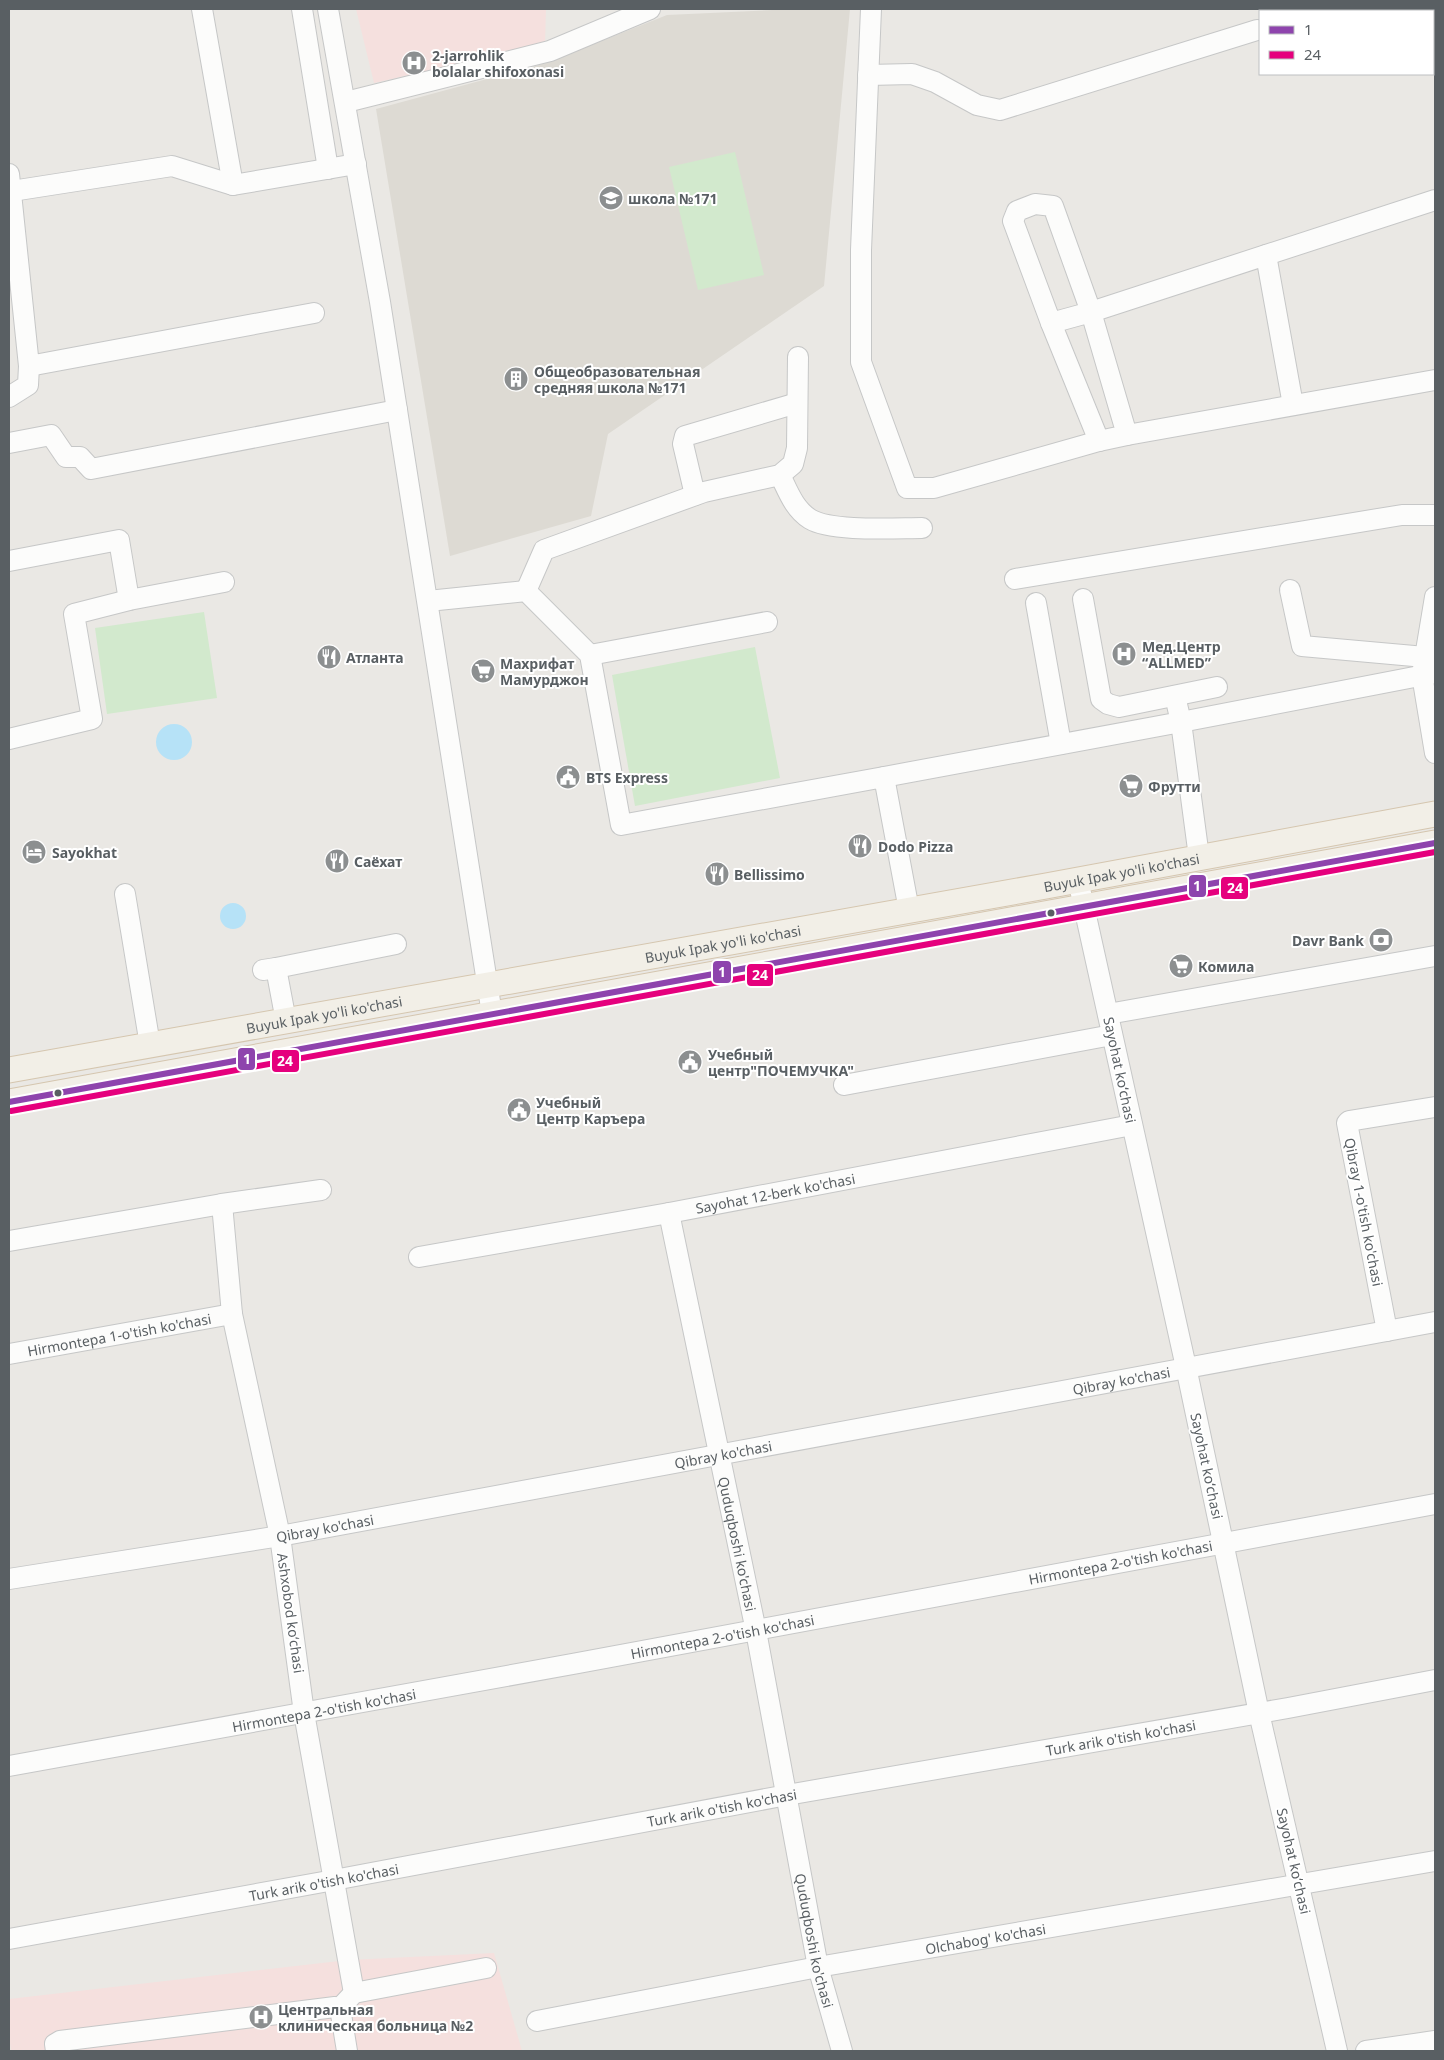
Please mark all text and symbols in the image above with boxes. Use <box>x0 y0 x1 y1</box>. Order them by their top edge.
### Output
legend <box>1259 10 1434 75</box>
text: 1 <box>1304 19 1313 39</box>
text: 24 <box>1304 44 1322 64</box>
place label: 2-jarrohlik bolalar shifoxonasi <box>432 46 564 81</box>
hospital icon: 2-jarrohlik bolalar shifoxonasi <box>401 50 427 76</box>
school or university icon: школа №171 <box>598 185 624 211</box>
place label: школа №171 <box>628 189 718 208</box>
place label: Общеобразовательная средняя школа №171 <box>534 362 700 397</box>
building icon: Общеобразовательная средняя школа №171 <box>503 366 529 392</box>
place label: Мед.Центр “ALLMED” <box>1142 637 1221 672</box>
hospital icon: Мед.Центр “ALLMED” <box>1111 641 1137 667</box>
restaurant icon: Атланта <box>316 644 342 670</box>
place label: Атланта <box>346 648 404 667</box>
place label: Махрифат Мамурджон <box>500 654 589 689</box>
supermarket icon: Махрифат Мамурджон <box>470 658 496 684</box>
public building icon: BTS Express <box>555 764 581 790</box>
place label: BTS Express <box>586 768 668 787</box>
supermarket icon: Фрутти <box>1118 773 1144 799</box>
place label: Фрутти <box>1148 777 1201 796</box>
restaurant icon: Dodo Pizza <box>847 833 873 859</box>
place label: Dodo Pizza <box>878 837 953 856</box>
hotel icon: Sayokhat <box>21 839 47 865</box>
place label: Sayokhat <box>52 843 117 862</box>
restaurant icon: Саёхат <box>324 848 350 874</box>
street label: Buyuk Ipak yo'li ko'chasi <box>1042 848 1201 896</box>
place label: Саёхат <box>354 852 402 871</box>
restaurant icon: Bellissimo <box>704 861 730 887</box>
place label: Bellissimo <box>734 865 805 884</box>
line badge: 1 <box>1188 874 1207 898</box>
text: 1 <box>1193 876 1201 895</box>
line badge: 24 <box>1220 876 1249 900</box>
text: 24 <box>1227 878 1243 897</box>
unlabelled marker <box>1046 908 1056 918</box>
street label: Buyuk Ipak yo'li ko'chasi <box>643 920 802 967</box>
bank icon: Davr Bank <box>1368 927 1394 953</box>
place label: Davr Bank <box>1292 931 1364 950</box>
supermarket icon: Комила <box>1168 953 1194 979</box>
place label: Комила <box>1198 957 1254 976</box>
line badge: 1 <box>712 960 732 984</box>
text: 1 <box>718 962 726 981</box>
line badge: 24 <box>746 963 774 987</box>
text: 24 <box>752 965 768 984</box>
street label: Buyuk Ipak yo'li ko'chasi <box>244 991 404 1037</box>
street label: Sayohat koʻchasi <box>1099 1015 1141 1125</box>
place label: Учебный центр"ПОЧЕМУЧКА" <box>708 1045 854 1080</box>
line badge: 1 <box>237 1047 256 1071</box>
text: 1 <box>243 1049 251 1068</box>
line badge: 24 <box>271 1049 300 1073</box>
public building icon: Учебный центр"ПОЧЕМУЧКА" <box>677 1049 703 1075</box>
text: 24 <box>277 1051 293 1070</box>
unlabelled marker <box>53 1088 63 1098</box>
place label: Учебный Центр Каръера <box>536 1093 645 1128</box>
public building icon: Учебный Центр Каръера <box>506 1097 532 1123</box>
street label: Qibray 1-o'tish ko'chasi <box>1340 1136 1388 1288</box>
street label: Sayohat 12-berk ko'chasi <box>694 1168 857 1217</box>
street label: Hirmontepa 1-o'tish ko'chasi <box>26 1308 213 1360</box>
street label: Qibray ko'chasi <box>1071 1362 1172 1398</box>
street label: Sayohat koʻchasi <box>1186 1411 1228 1521</box>
street label: Qibray ko'chasi <box>673 1436 774 1472</box>
street label: Quduqboshi ko'chasi <box>715 1475 761 1613</box>
street label: Qibray ko'chasi <box>274 1509 375 1546</box>
street label: Hirmontepa 2-o'tish ko'chasi <box>1027 1535 1214 1588</box>
street label: Ashxobod koʻchasi <box>273 1552 309 1674</box>
street label: Hirmontepa 2-o'tish ko'chasi <box>629 1610 816 1663</box>
street label: Hirmontepa 2-o'tish ko'chasi <box>231 1684 418 1736</box>
street label: Turk arik o'tish ko'chasi <box>1044 1715 1197 1759</box>
street label: Turk arik o'tish ko'chasi <box>645 1784 798 1831</box>
street label: Sayohat koʻchasi <box>1273 1806 1315 1916</box>
street label: Turk arik o'tish ko'chasi <box>247 1859 400 1905</box>
street label: Quduqboshi ko'chasi <box>791 1872 839 2010</box>
street label: Olchabog' ko'chasi <box>924 1919 1047 1958</box>
place label: Центральная клиническая больница №2 <box>278 2000 473 2035</box>
hospital icon: Центральная клиническая больница №2 <box>248 2004 274 2030</box>

